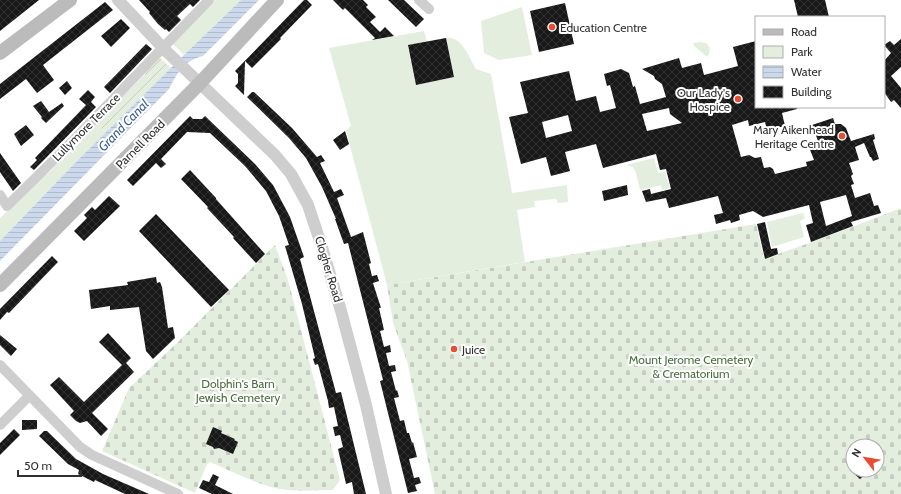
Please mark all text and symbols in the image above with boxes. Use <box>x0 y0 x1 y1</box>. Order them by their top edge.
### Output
legend <box>755 16 885 108</box>
place label: Education Centre <box>560 20 647 35</box>
marker: Education Centre <box>547 22 557 32</box>
text: Road <box>791 24 817 39</box>
text: Park <box>791 44 813 59</box>
text: Water <box>791 64 822 79</box>
text: Building <box>791 84 833 99</box>
place label: Our Lady's Hospice <box>677 85 730 114</box>
street label: Lullymore Terrace <box>49 90 123 164</box>
marker: Our Lady's Hospice <box>733 94 743 104</box>
water label: Grand Canal <box>94 96 152 154</box>
street label: Parnell Road <box>112 116 168 172</box>
place label: Mary Aikenhead Heritage Centre <box>753 122 834 151</box>
marker: Mary Aikenhead Heritage Centre <box>837 131 847 141</box>
street label: Clogher Road <box>312 234 346 304</box>
place label: Juice <box>461 342 485 357</box>
marker: Juice <box>449 344 459 354</box>
park label: Mount Jerome Cemetery & Crematorium <box>629 352 753 381</box>
park label: Dolphin's Barn Jewish Cemetery <box>195 376 280 405</box>
north arrow <box>845 438 885 478</box>
text: N <box>848 446 864 460</box>
scale bar <box>18 452 81 478</box>
text: 50 m <box>24 458 52 473</box>

